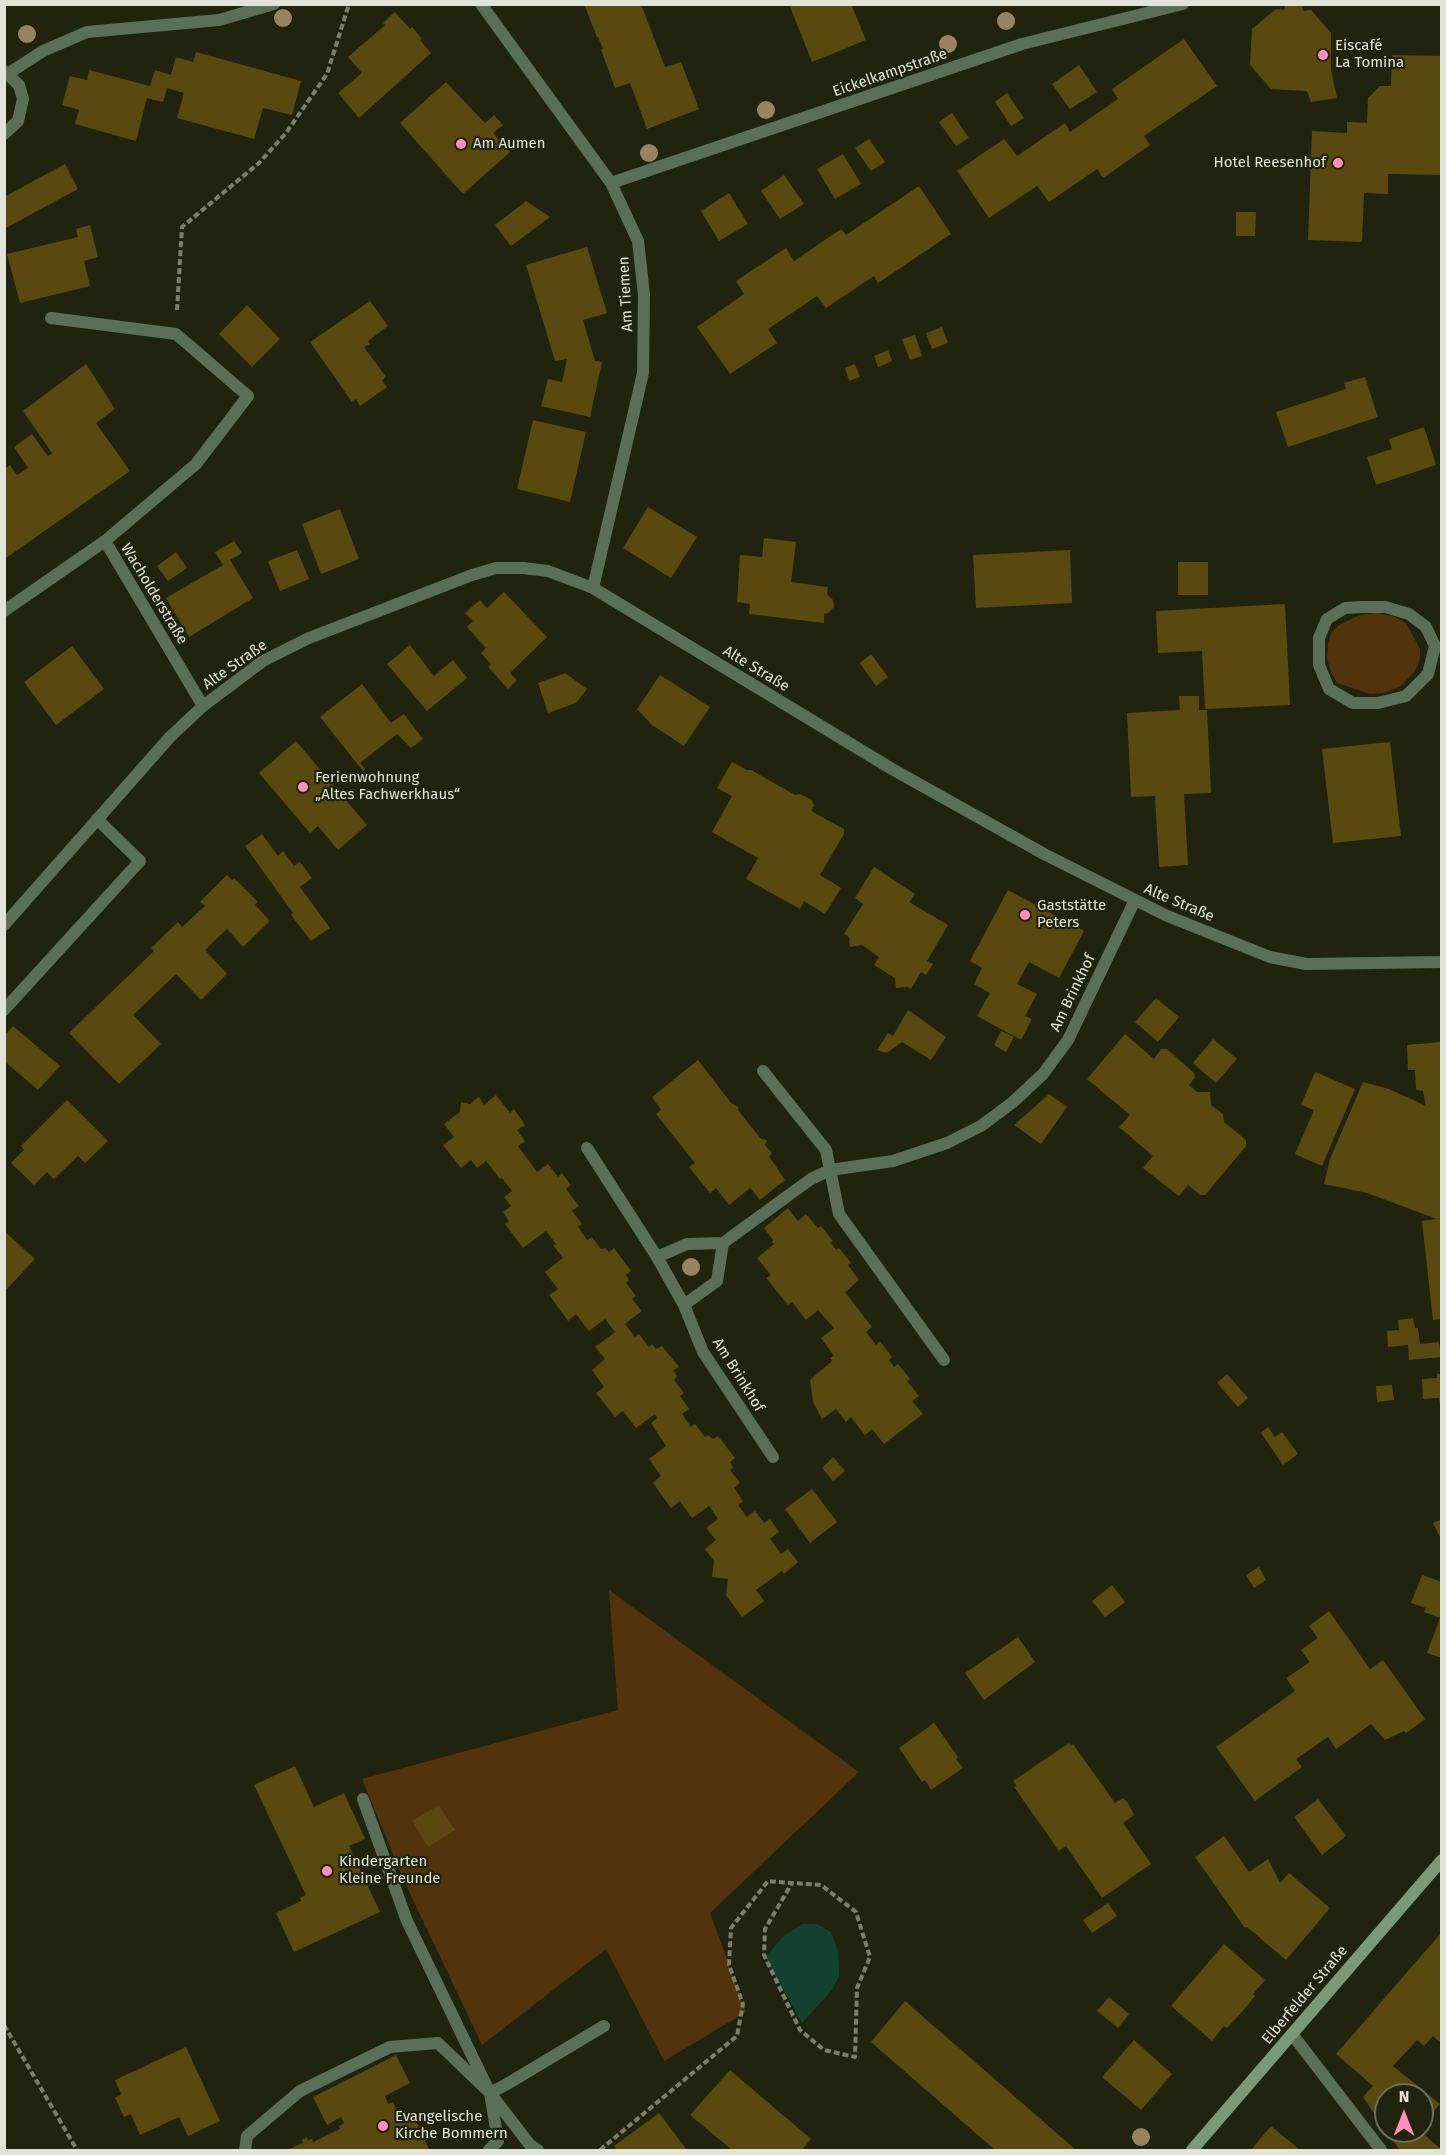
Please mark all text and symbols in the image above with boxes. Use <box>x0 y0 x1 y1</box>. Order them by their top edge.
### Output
place label: Eiscafé La Tomina <box>1335 37 1404 72</box>
street label: Eickelkampstraße <box>830 45 950 101</box>
marker: Eiscafé La Tomina <box>1316 48 1330 62</box>
place label: Am Aumen <box>473 135 546 153</box>
marker: Am Aumen <box>454 137 468 151</box>
place label: Hotel Reesenhof <box>1214 154 1326 172</box>
marker: Hotel Reesenhof <box>1331 156 1345 170</box>
street label: Am Tiemen <box>615 256 637 332</box>
street label: Wacholderstraße <box>117 540 191 648</box>
street label: Alte Straße <box>199 636 271 694</box>
street label: Alte Straße <box>719 642 793 696</box>
place label: Ferienwohnung „Altes Fachwerkhaus“ <box>315 769 460 804</box>
marker: Ferienwohnung „Altes Fachwerkhaus“ <box>296 780 310 794</box>
street label: Alte Straße <box>1141 880 1217 926</box>
place label: Gaststätte Peters <box>1037 897 1106 932</box>
marker: Gaststätte Peters <box>1018 908 1032 922</box>
street label: Am Brinkhof <box>1047 951 1099 1035</box>
street label: Am Brinkhof <box>708 1335 768 1415</box>
place label: Kindergarten Kleine Freunde <box>339 1853 441 1888</box>
marker: Kindergarten Kleine Freunde <box>320 1864 334 1878</box>
street label: Elberfelder Straße <box>1258 1942 1352 2048</box>
north arrow <box>1374 2083 1434 2143</box>
text: N <box>1399 2087 1409 2106</box>
place label: Evangelische Kirche Bommern <box>395 2108 508 2143</box>
marker: Evangelische Kirche Bommern <box>376 2119 390 2133</box>

